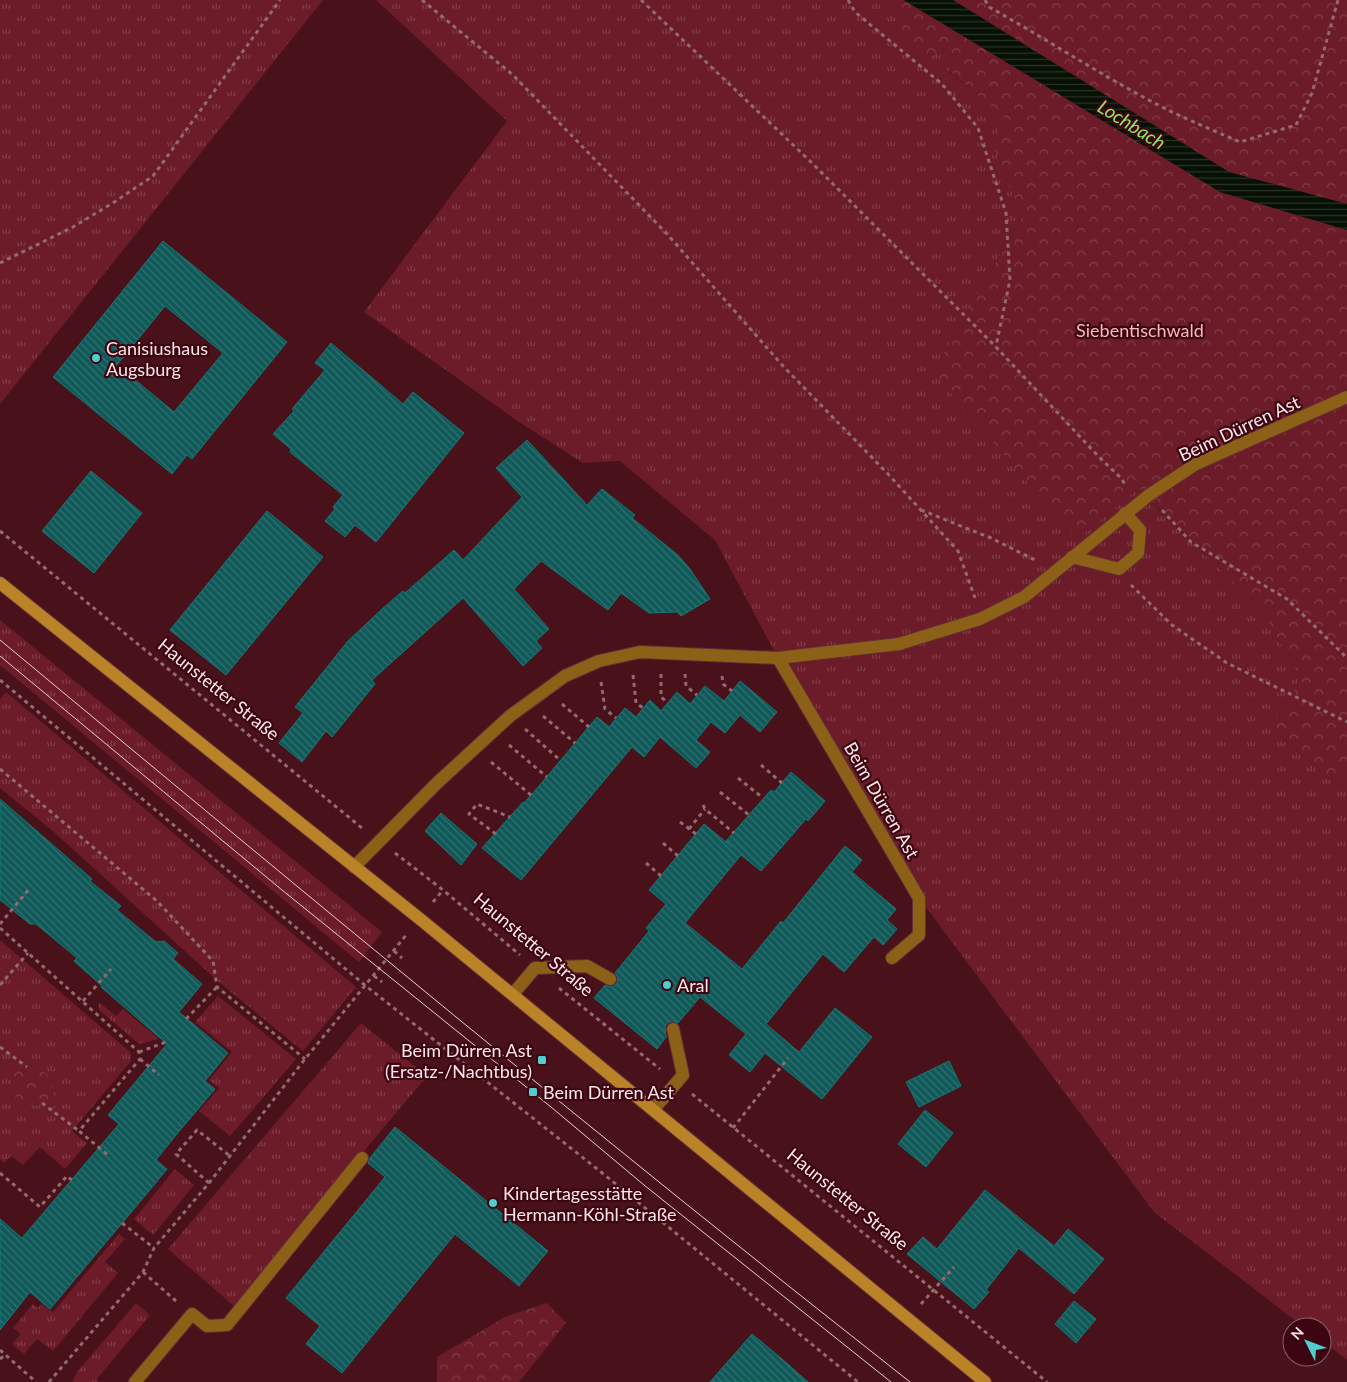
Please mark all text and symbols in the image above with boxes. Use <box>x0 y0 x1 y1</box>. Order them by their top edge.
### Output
water label: Lochbach <box>1094 94 1170 154</box>
park label: Siebentischwald <box>1076 319 1204 341</box>
place label: Canisiushaus Augsburg <box>106 337 208 380</box>
marker: Canisiushaus Augsburg <box>90 352 102 364</box>
street label: Beim Dürren Ast <box>1175 390 1304 466</box>
street label: Haunstetter Straße <box>154 633 284 745</box>
street label: Beim Dürren Ast <box>840 738 925 863</box>
street label: Haunstetter Straße <box>470 887 598 1001</box>
place label: Aral <box>677 974 709 996</box>
marker: Aral <box>661 979 673 991</box>
place label: Beim Dürren Ast (Ersatz-/Nachtbus) <box>385 1039 533 1082</box>
marker: Beim Dürren Ast (Ersatz-/Nachtbus) <box>536 1054 548 1066</box>
place label: Beim Dürren Ast <box>543 1081 675 1103</box>
marker: Beim Dürren Ast <box>527 1086 539 1098</box>
street label: Haunstetter Straße <box>783 1143 913 1255</box>
place label: Kindertagesstätte Hermann-Köhl-Straße <box>503 1182 677 1225</box>
marker: Kindertagesstätte Hermann-Köhl-Straße <box>487 1197 499 1209</box>
north arrow <box>1282 1317 1332 1367</box>
text: N <box>1287 1323 1307 1343</box>

